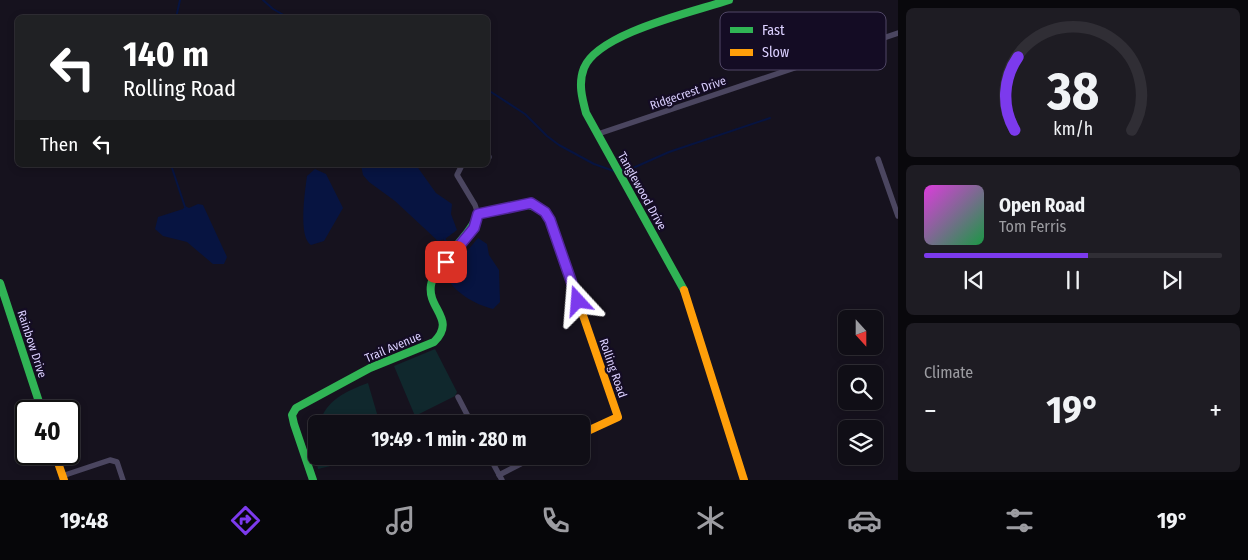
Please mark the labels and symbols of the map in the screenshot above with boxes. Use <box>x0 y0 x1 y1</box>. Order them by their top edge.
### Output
legend <box>720 12 886 70</box>
text: Fast <box>762 22 785 39</box>
text: Slow <box>762 44 789 61</box>
street label: Ridgecrest Drive <box>648 73 728 113</box>
street label: Tanglewood Drive <box>615 150 669 232</box>
pin <box>425 241 467 283</box>
position arrow <box>551 274 603 326</box>
street label: Rainbow Drive <box>14 308 50 380</box>
north arrow <box>838 310 882 355</box>
street label: Trail Avenue <box>363 329 423 365</box>
street label: Rolling Road <box>596 337 630 399</box>
speed limit sign: 40 <box>15 400 80 465</box>

